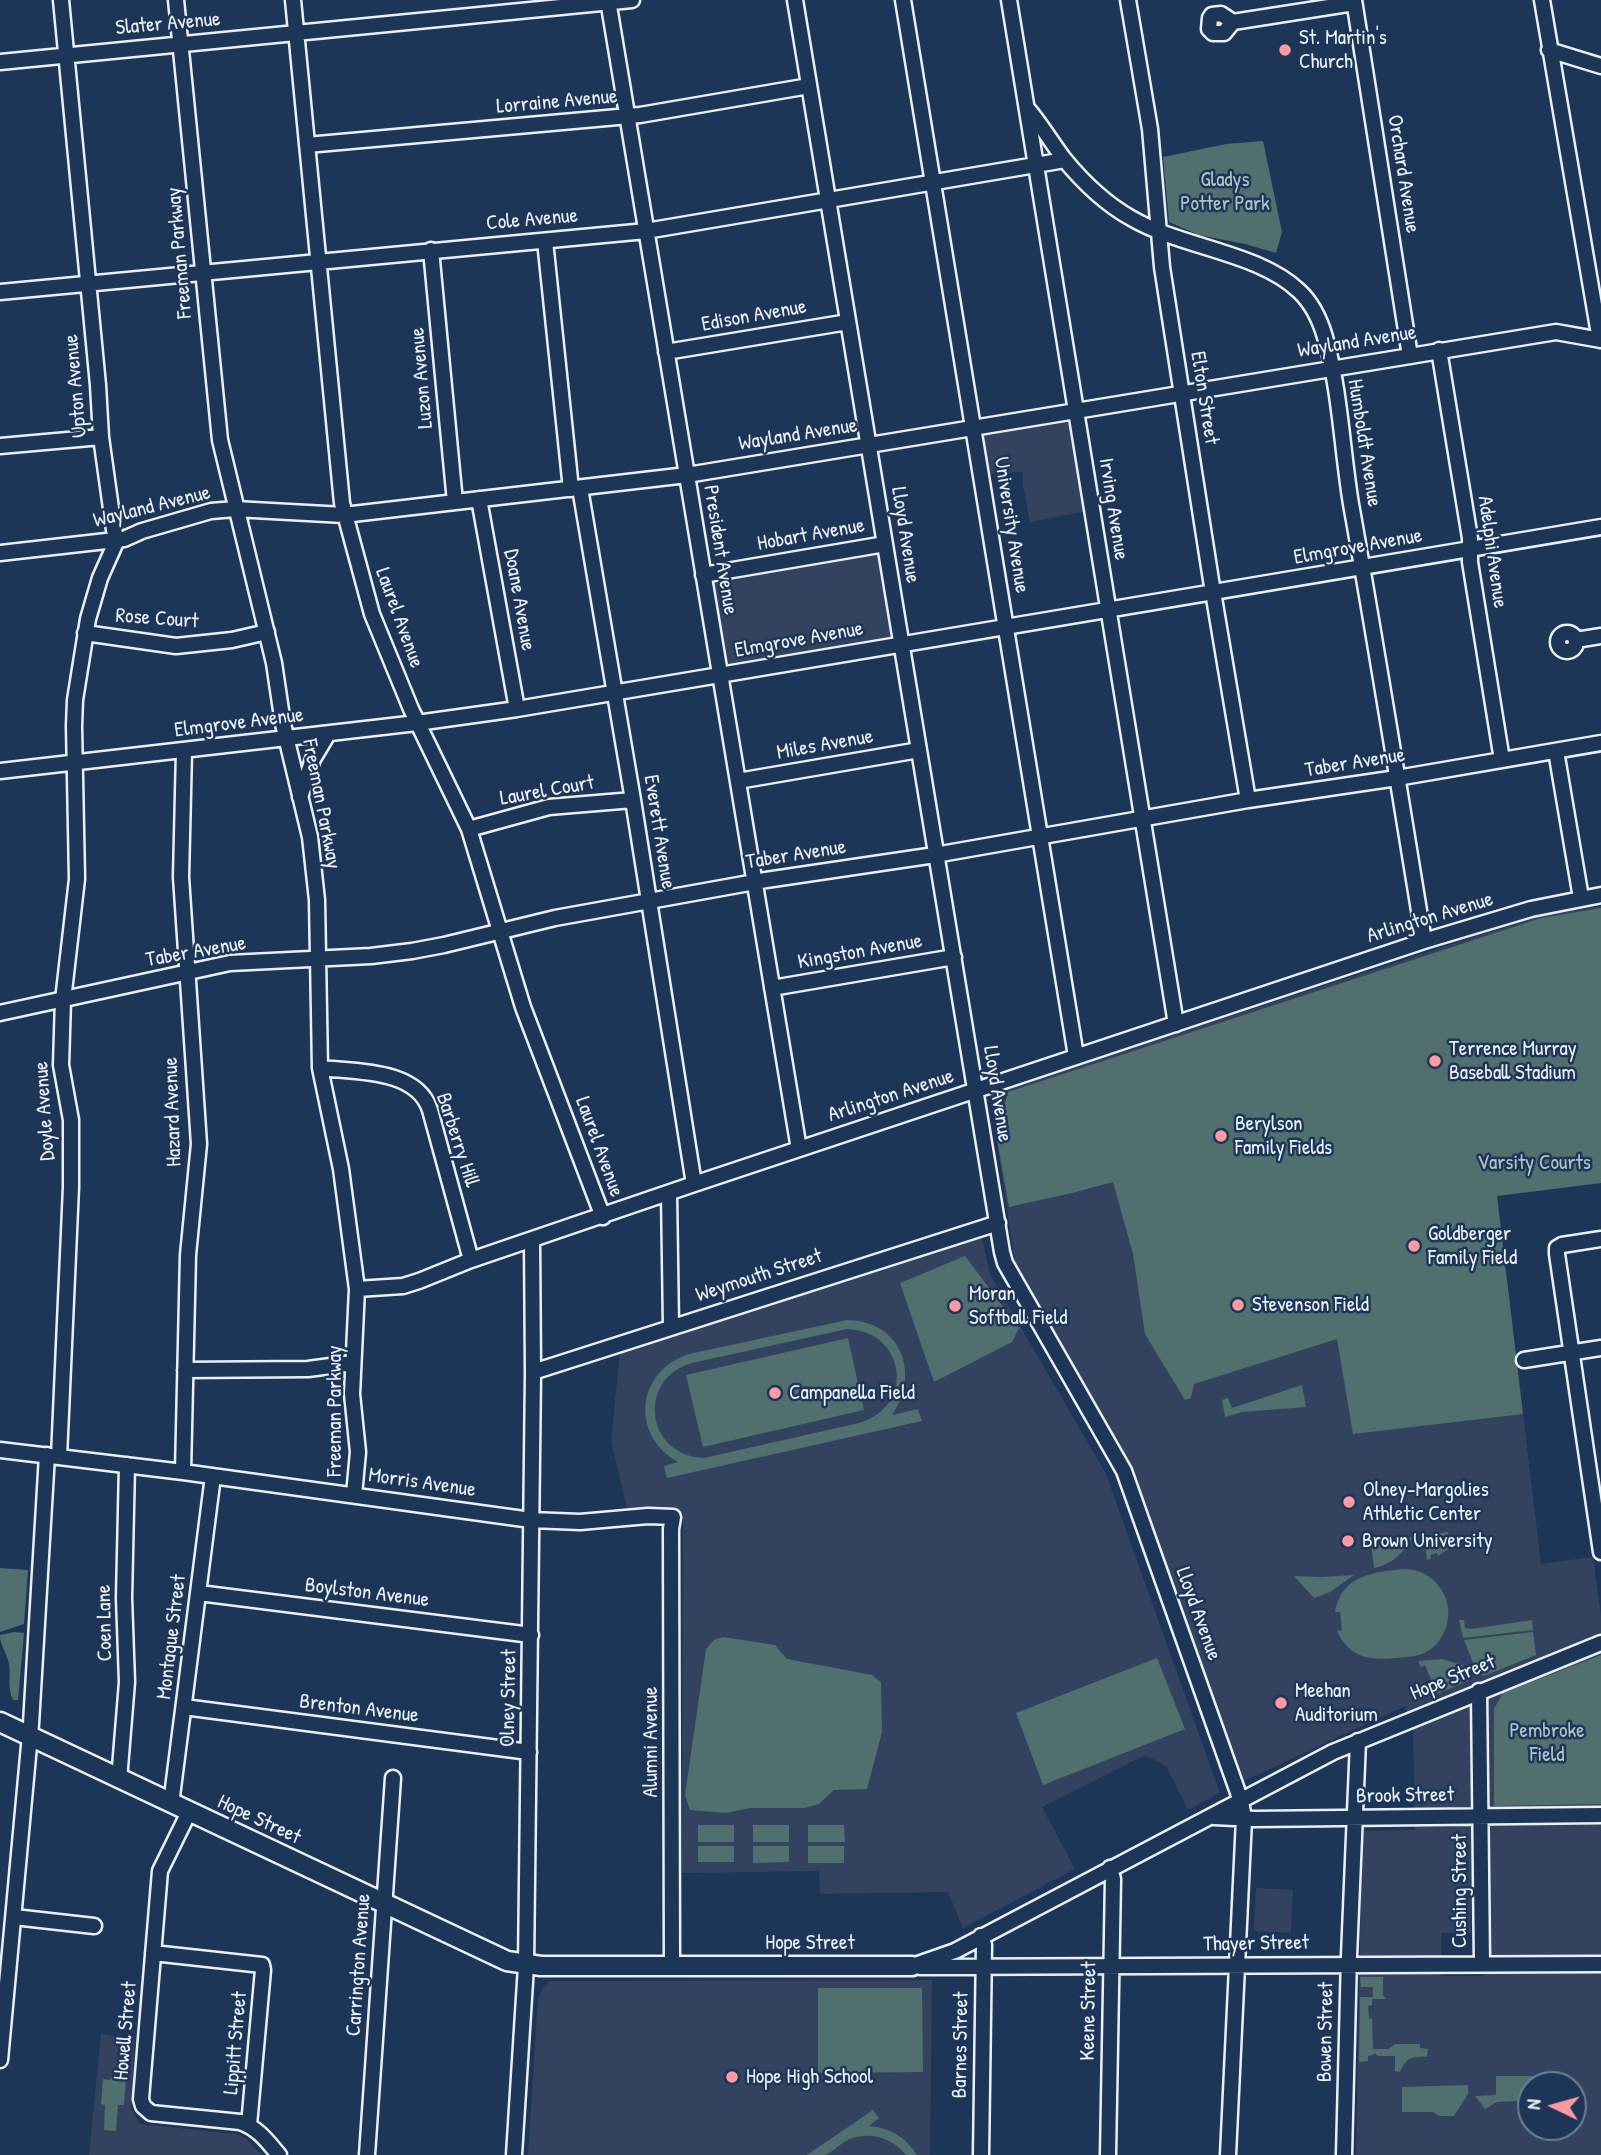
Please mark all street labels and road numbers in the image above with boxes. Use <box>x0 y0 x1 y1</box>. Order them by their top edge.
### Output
street label: Slater Avenue <box>114 7 222 41</box>
street label: Lorraine Avenue <box>495 84 619 120</box>
street label: Orchard Avenue <box>1381 113 1425 235</box>
street label: Freeman Parkway <box>162 186 198 320</box>
street label: Cole Avenue <box>485 203 579 237</box>
street label: Edison Avenue <box>699 294 809 338</box>
street label: Wayland Avenue <box>1296 320 1418 364</box>
street label: Luzon Avenue <box>405 326 439 430</box>
street label: Upton Avenue <box>59 333 93 439</box>
street label: Elton Street <box>1184 350 1224 446</box>
street label: Humboldt Avenue <box>1341 377 1387 509</box>
street label: Wayland Avenue <box>737 413 859 457</box>
street label: University Avenue <box>988 455 1034 595</box>
street label: Irving Avenue <box>1092 456 1134 562</box>
street label: Wayland Avenue <box>91 480 213 534</box>
street label: President Avenue <box>697 483 743 617</box>
street label: Lloyd Avenue <box>885 485 925 585</box>
street label: Adelphi Avenue <box>1472 494 1512 610</box>
street label: Hobart Avenue <box>755 513 867 557</box>
street label: Elmgrove Avenue <box>1292 523 1424 571</box>
street label: Doane Avenue <box>498 547 540 653</box>
street label: Laurel Avenue <box>369 565 429 671</box>
street label: Rose Court <box>115 604 199 634</box>
street label: Elmgrove Avenue <box>733 616 865 664</box>
street label: Elmgrove Avenue <box>173 703 305 743</box>
street label: Miles Avenue <box>775 724 875 766</box>
street label: Freeman Parkway <box>296 737 346 871</box>
street label: Taber Avenue <box>1303 743 1407 783</box>
street label: Laurel Court <box>498 770 596 812</box>
street label: Everett Avenue <box>638 773 680 891</box>
street label: Taber Avenue <box>744 835 848 875</box>
street label: Arlington Avenue <box>1364 887 1496 949</box>
street label: Kingston Avenue <box>796 929 924 975</box>
street label: Taber Avenue <box>144 931 248 973</box>
street label: Lloyd Avenue <box>977 1044 1017 1144</box>
street label: Hazard Avenue <box>158 1057 188 1167</box>
street label: Doyle Avenue <box>29 1061 61 1161</box>
street label: Arlington Avenue <box>825 1064 957 1128</box>
street label: Barberry Hill <box>430 1090 484 1190</box>
street label: Laurel Avenue <box>569 1094 629 1200</box>
street label: Weymouth Street <box>693 1244 825 1308</box>
street label: Freeman Parkway <box>322 1345 348 1477</box>
street label: Morris Avenue <box>367 1463 477 1503</box>
street label: Lloyd Avenue <box>1170 1564 1226 1664</box>
street label: Montague Street <box>152 1573 192 1701</box>
street label: Boylston Avenue <box>303 1573 431 1613</box>
street label: Coen Lane <box>92 1585 118 1661</box>
street label: Olney Street <box>496 1649 522 1747</box>
street label: Hope Street <box>1407 1650 1499 1706</box>
street label: Alumni Avenue <box>638 1687 664 1797</box>
street label: Brenton Avenue <box>298 1689 420 1729</box>
street label: Brook Street <box>1356 1783 1454 1809</box>
street label: Hope Street <box>213 1790 305 1850</box>
street label: Cushing Street <box>1447 1834 1473 1948</box>
street label: Carrington Avenue <box>341 1893 377 2037</box>
street label: Hope Street <box>765 1930 855 1956</box>
street label: Thayer Street <box>1203 1930 1309 1958</box>
street label: Keene Street <box>1076 1961 1102 2061</box>
street label: Howell Street <box>109 1981 143 2081</box>
street label: Bowen Street <box>1313 1982 1339 2082</box>
street label: Lippitt Street <box>219 1990 253 2096</box>
street label: Barnes Street <box>947 1991 975 2099</box>

